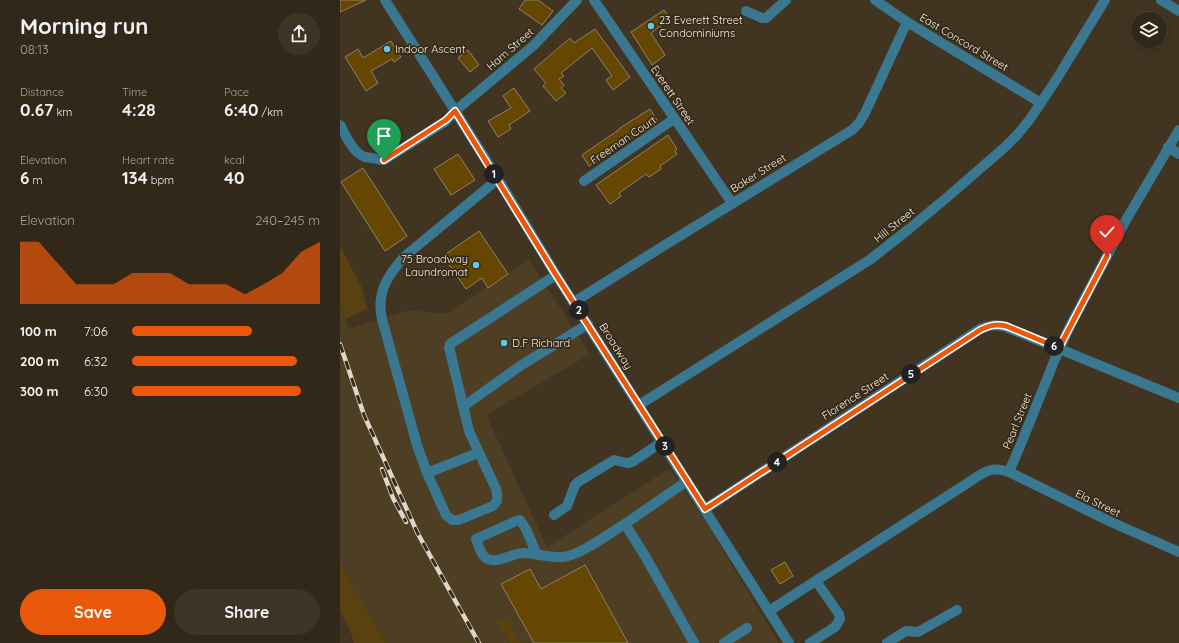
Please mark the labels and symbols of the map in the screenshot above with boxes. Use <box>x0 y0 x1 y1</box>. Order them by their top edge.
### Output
street label: East Concord Street <box>917 10 1011 74</box>
place label: 23 Everett Street Condominiums <box>659 13 743 40</box>
marker: 23 Everett Street Condominiums <box>646 21 656 31</box>
street label: Ham Street <box>484 25 537 73</box>
place label: Indoor Ascent <box>395 42 466 56</box>
marker: Indoor Ascent <box>382 44 392 54</box>
street label: Everett Street <box>648 63 698 128</box>
street label: Freeman Court <box>587 113 659 167</box>
pin <box>367 119 401 160</box>
street label: Baker Street <box>728 150 789 196</box>
pin: 1 <box>484 164 504 184</box>
street label: Hill Street <box>871 204 917 246</box>
pin <box>1090 215 1124 256</box>
place label: 75 Broadway Laundromat <box>401 252 468 279</box>
marker: 75 Broadway Laundromat <box>471 260 481 270</box>
pin: 2 <box>569 300 589 320</box>
street label: Broadway <box>596 320 636 372</box>
place label: D.F Richard <box>512 336 570 350</box>
pin: 6 <box>1044 336 1064 356</box>
marker: D.F Richard <box>499 338 509 348</box>
pin: 5 <box>901 364 921 384</box>
street label: Florence Street <box>819 369 891 423</box>
street label: Pearl Street <box>999 391 1035 451</box>
pin: 3 <box>655 436 675 456</box>
pin: 4 <box>767 452 787 472</box>
street label: Ela Street <box>1073 486 1123 520</box>

